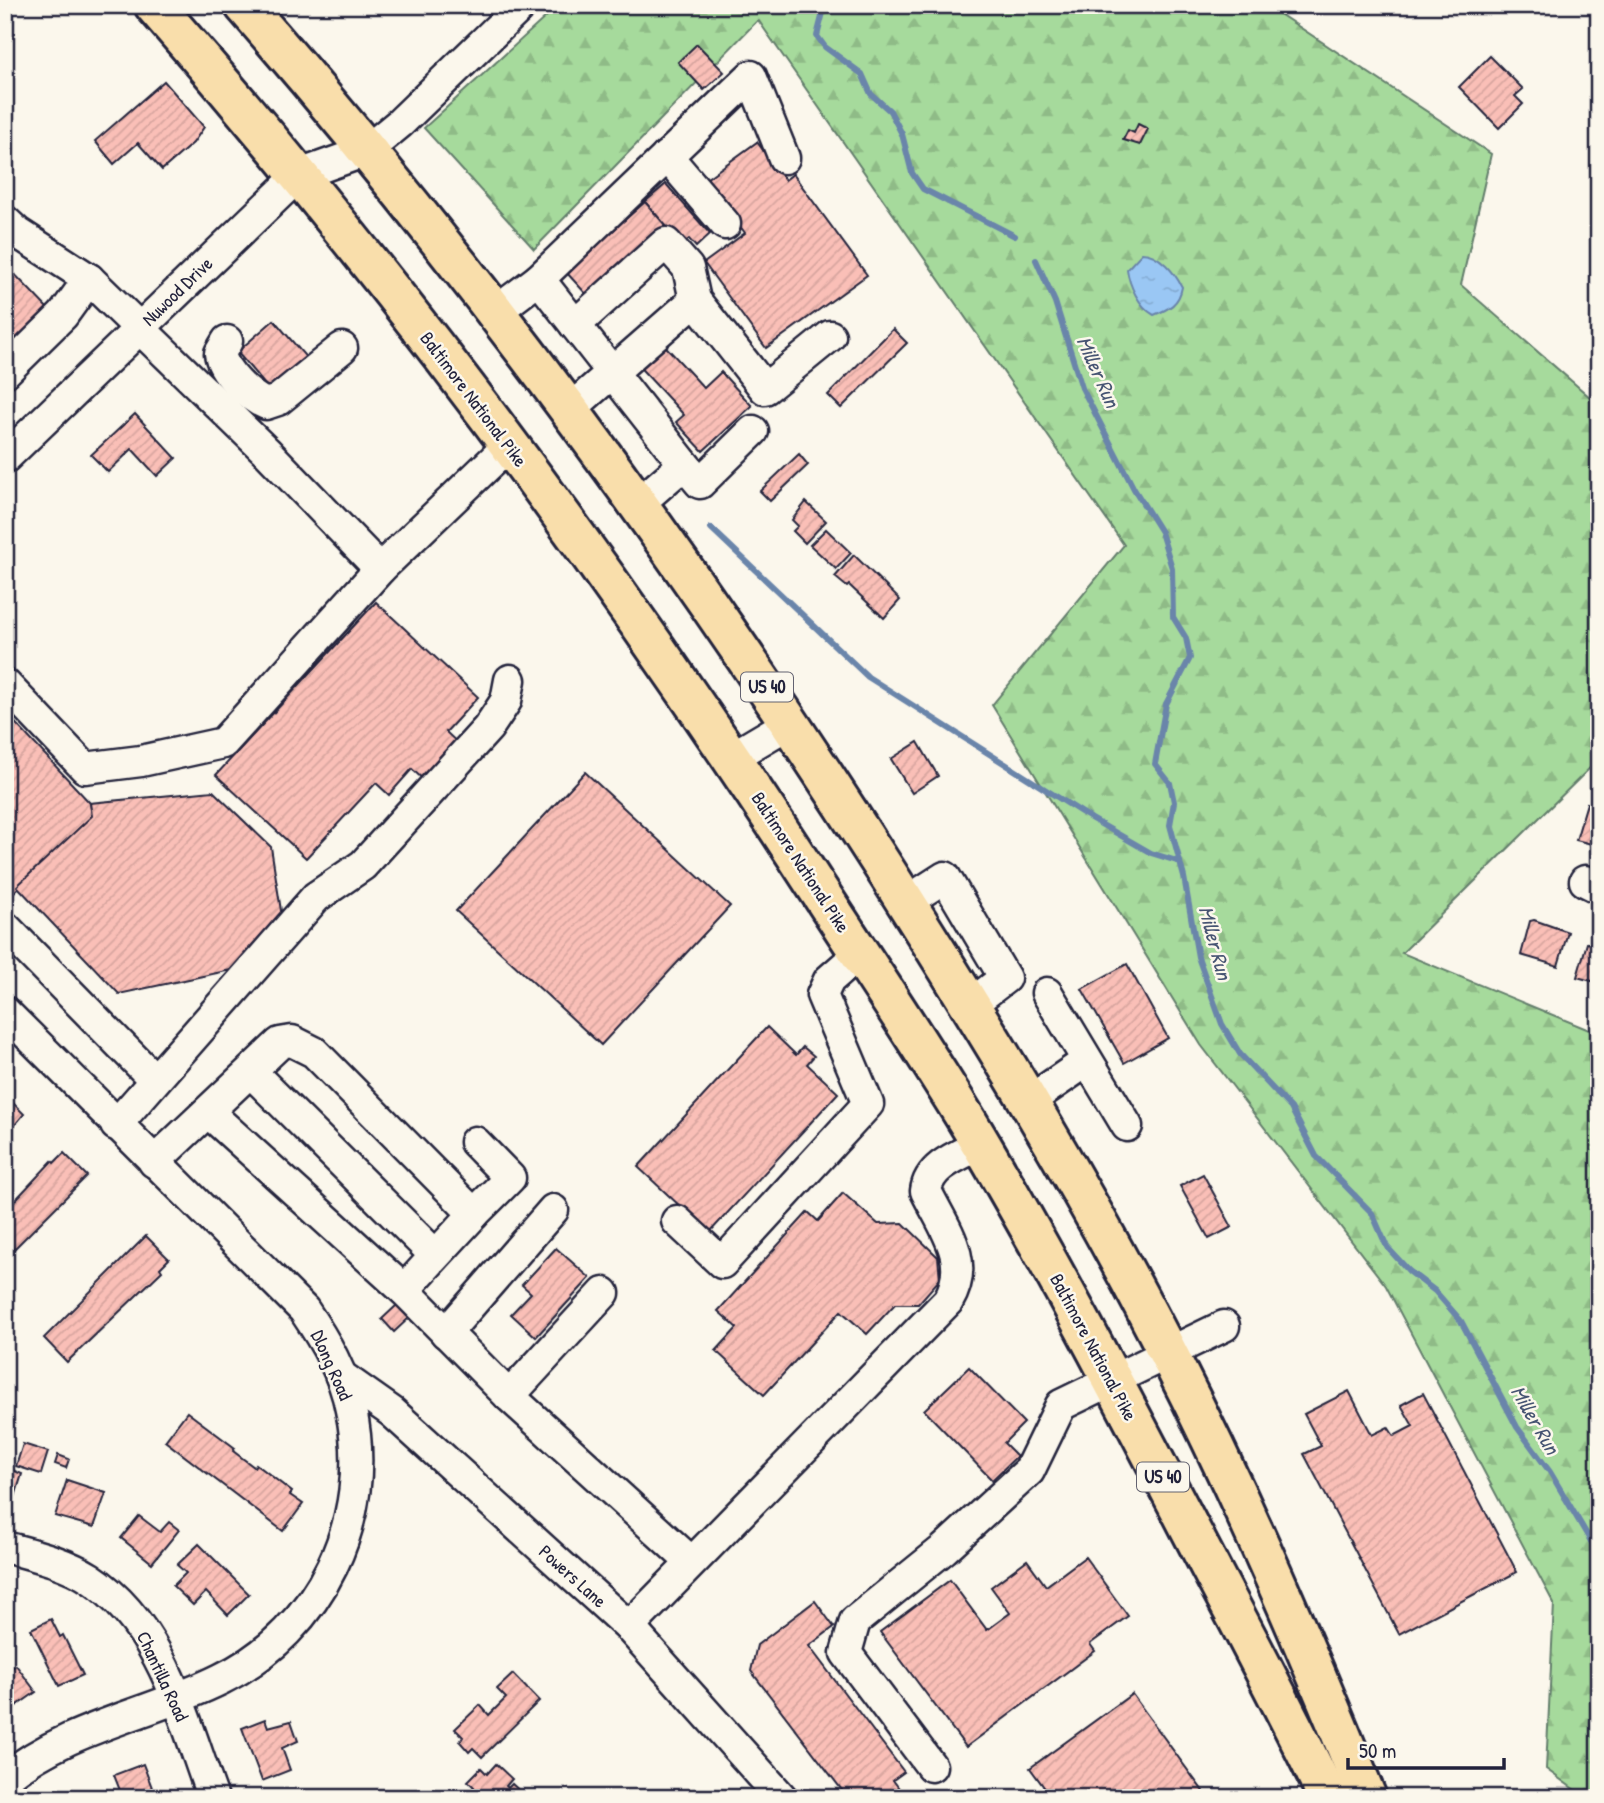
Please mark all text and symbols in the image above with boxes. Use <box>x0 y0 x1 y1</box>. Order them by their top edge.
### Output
street label: Nuwood Drive <box>136 250 218 331</box>
street label: Baltimore National Pike <box>415 326 534 472</box>
water label: Miller Run <box>1070 332 1128 413</box>
road number: US 40 <box>741 672 793 702</box>
street label: Baltimore National Pike <box>746 787 857 938</box>
water label: Miller Run <box>1192 903 1240 984</box>
street label: Baltimore National Pike <box>1044 1269 1144 1425</box>
street label: Dlong Road <box>305 1326 359 1405</box>
water label: Miller Run <box>1504 1380 1567 1461</box>
road number: US 40 <box>1137 1462 1189 1492</box>
street label: Powers Lane <box>534 1539 613 1614</box>
street label: Chantilla Road <box>131 1627 195 1726</box>
scale bar <box>1348 1726 1504 1770</box>
text: 50 m <box>1359 1736 1396 1765</box>

